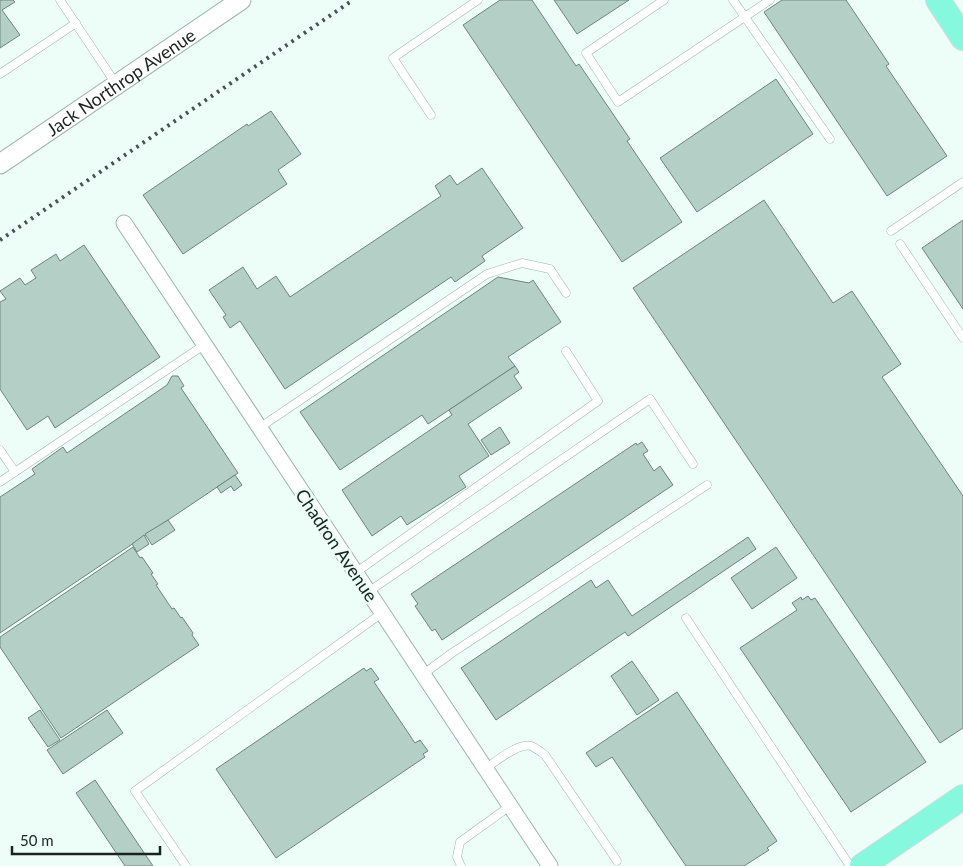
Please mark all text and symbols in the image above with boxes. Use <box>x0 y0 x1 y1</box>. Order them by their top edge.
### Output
street label: Jack Northrop Avenue <box>42 23 199 140</box>
street label: Chadron Avenue <box>291 484 383 606</box>
scale bar <box>12 824 160 856</box>
text: 50 m <box>20 831 54 849</box>

